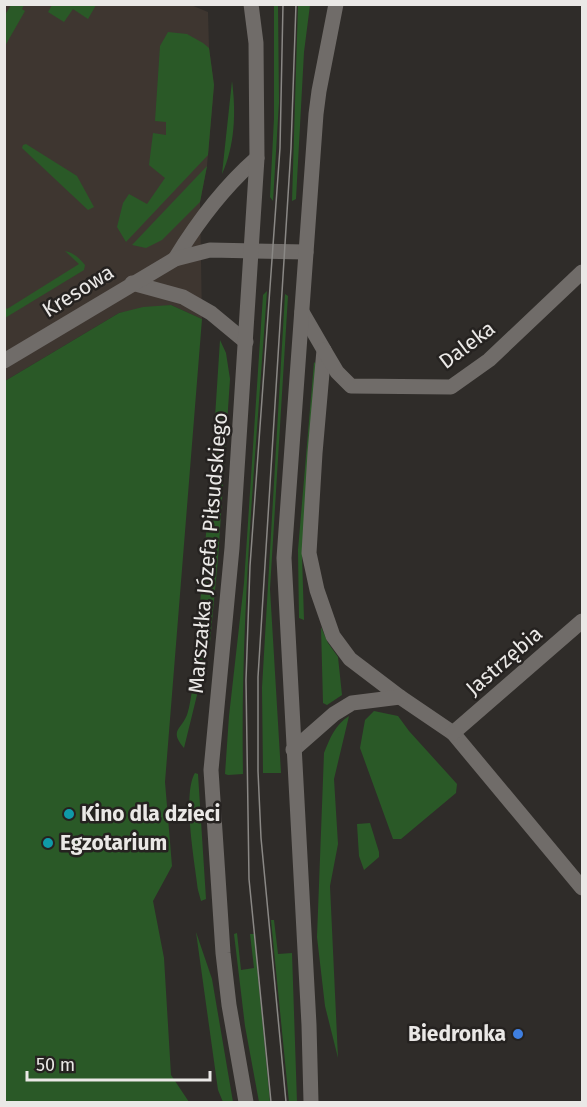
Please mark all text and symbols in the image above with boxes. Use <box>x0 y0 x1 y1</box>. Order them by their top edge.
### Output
street label: Kresowa <box>37 259 119 323</box>
street label: Daleka <box>434 315 500 375</box>
street label: Marszałka Józefa Piłsudskiego <box>183 411 233 695</box>
street label: Jastrzębia <box>460 621 548 701</box>
place label: Kino dla dzieci <box>81 801 221 827</box>
marker: Kino dla dzieci <box>62 807 76 821</box>
place label: Egzotarium <box>60 830 167 856</box>
marker: Egzotarium <box>41 836 55 850</box>
place label: Biedronka <box>408 1021 506 1047</box>
marker: Biedronka <box>511 1027 525 1041</box>
scale bar <box>27 1044 210 1082</box>
text: 50 m <box>36 1054 75 1076</box>

